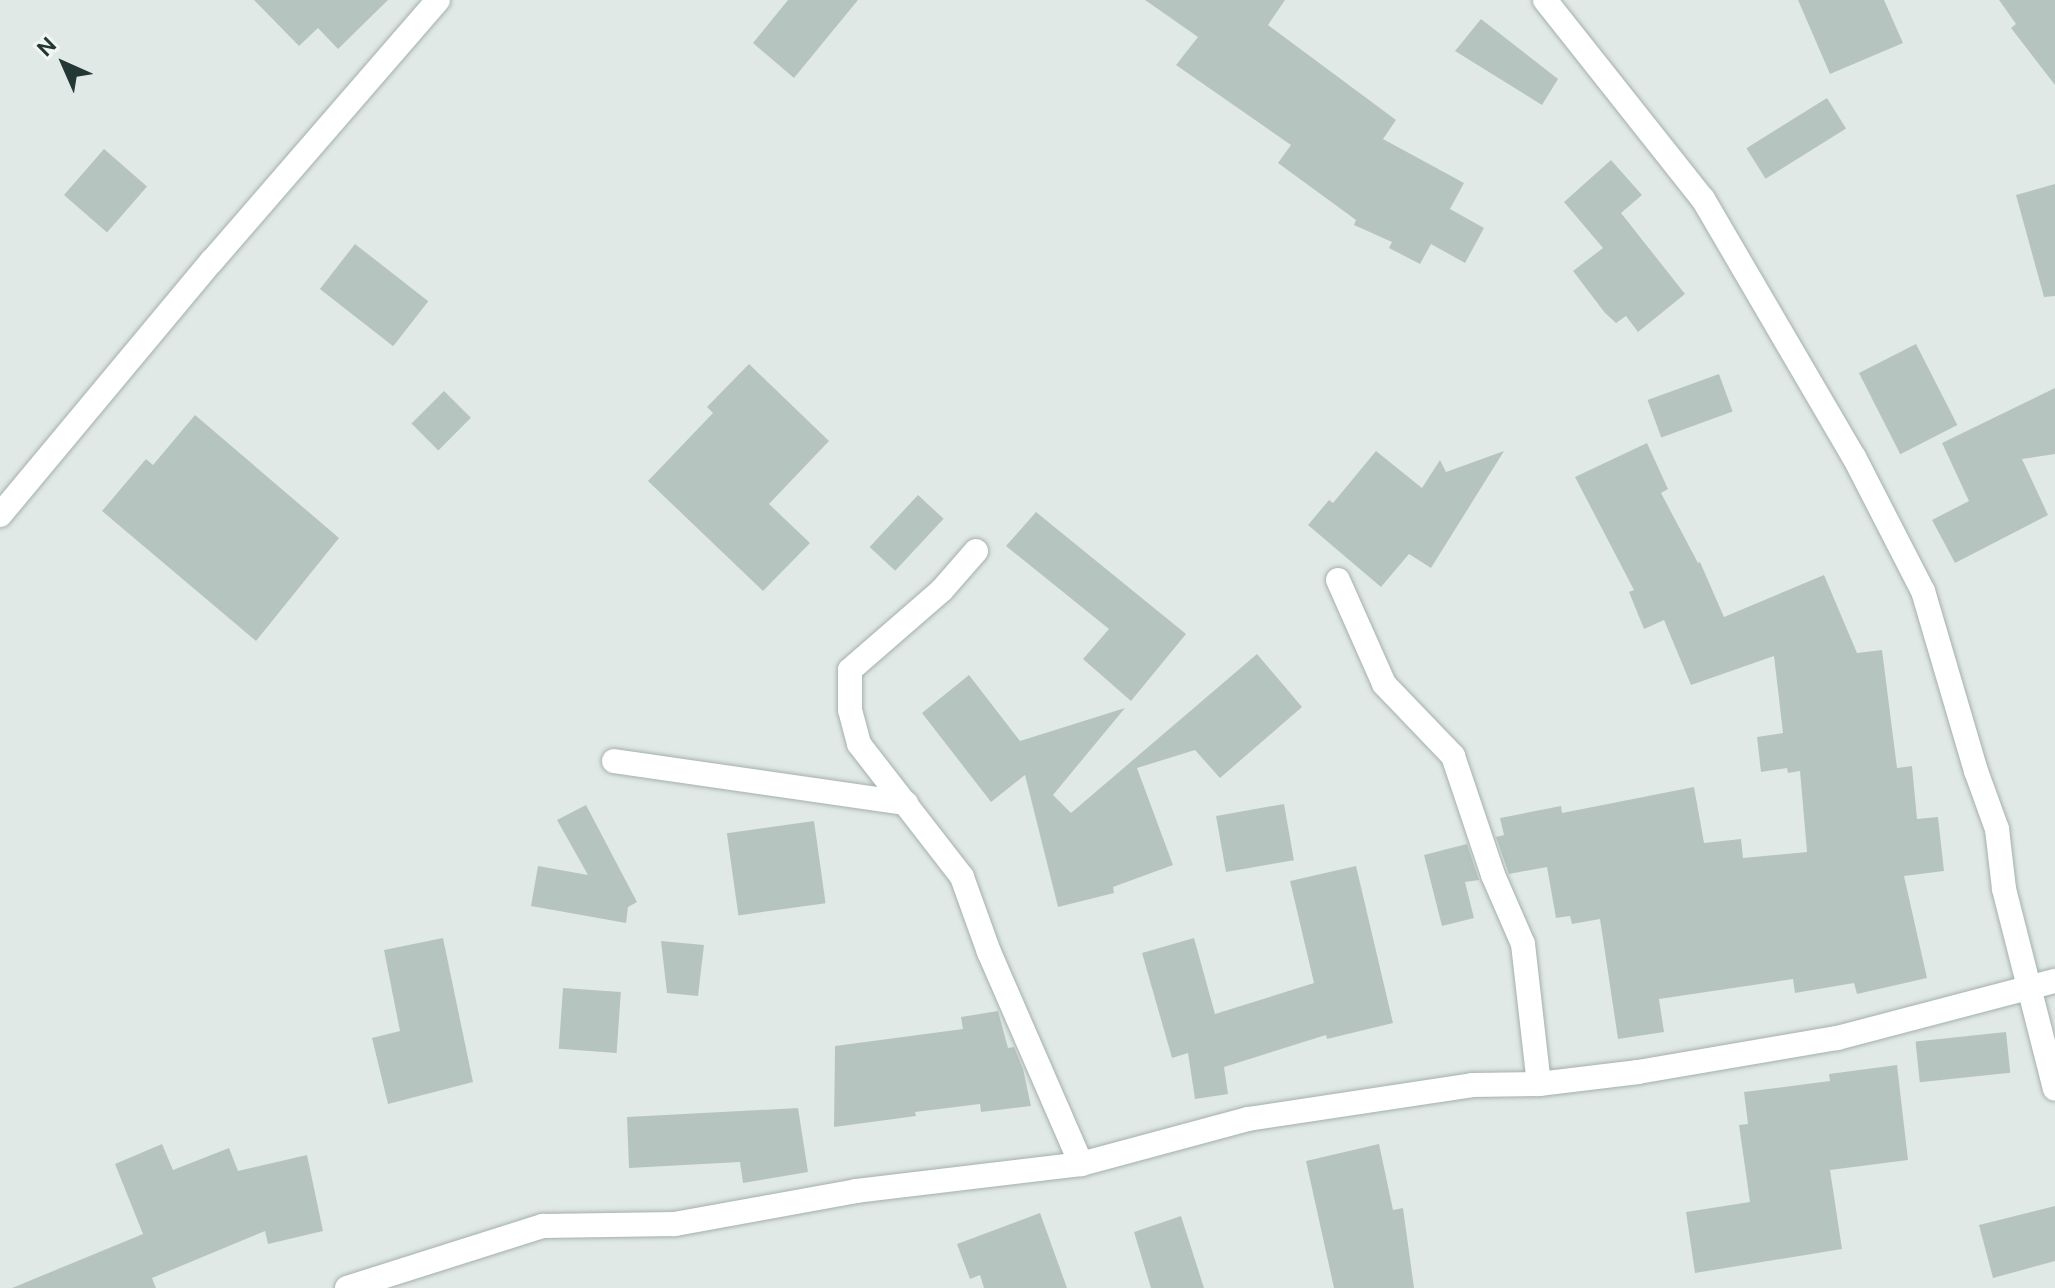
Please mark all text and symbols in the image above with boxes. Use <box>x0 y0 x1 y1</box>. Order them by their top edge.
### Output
north arrow <box>24 24 104 104</box>
text: N <box>31 31 63 63</box>

